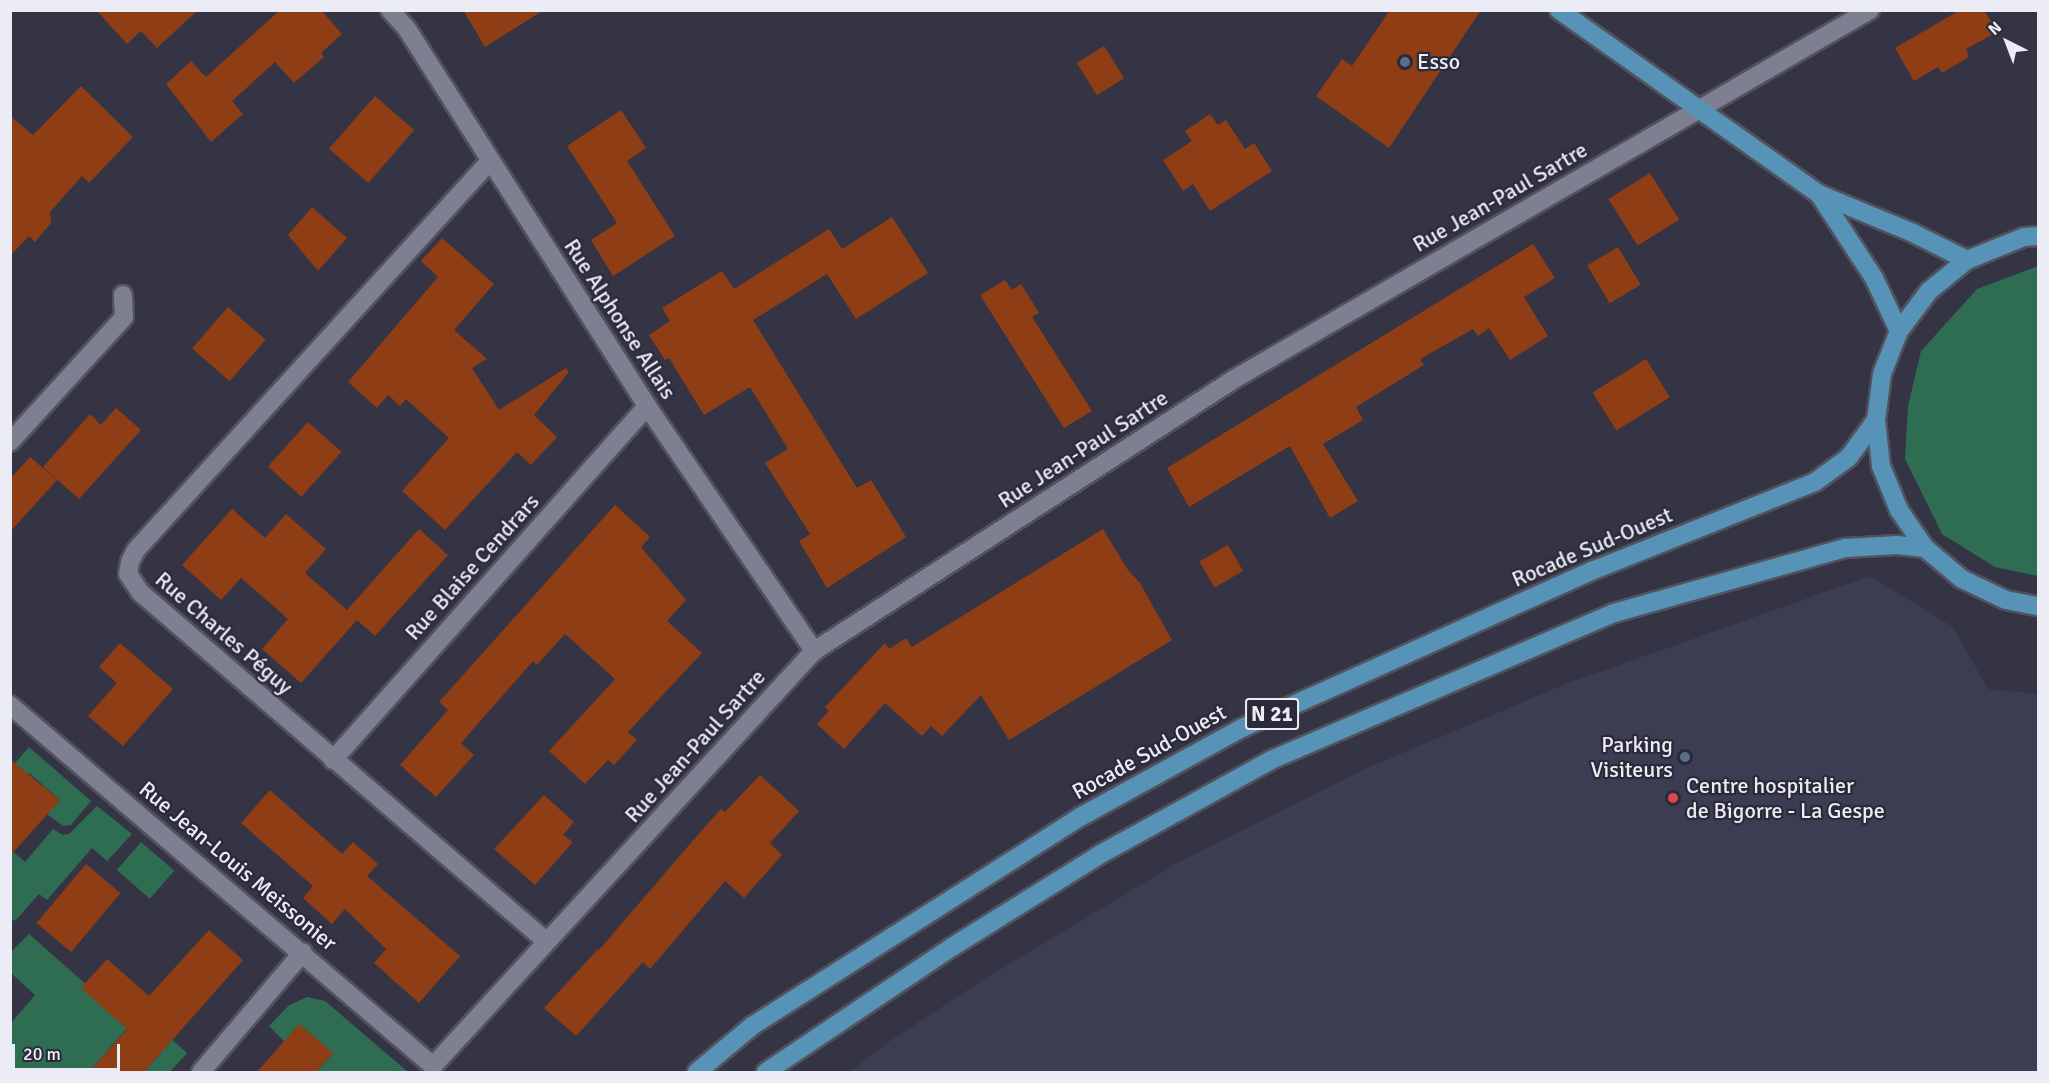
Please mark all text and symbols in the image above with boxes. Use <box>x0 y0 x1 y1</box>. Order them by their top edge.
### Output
north arrow <box>1977 12 2037 72</box>
text: N <box>1984 17 2006 40</box>
place label: Esso <box>1417 49 1460 75</box>
marker: Esso <box>1398 55 1412 69</box>
street label: Rue Jean-Paul Sartre <box>1408 136 1592 258</box>
street label: Rue Alphonse Allais <box>558 234 682 404</box>
street label: Rue Jean-Paul Sartre <box>993 384 1173 514</box>
street label: Rue Blaise Cendrars <box>399 488 545 646</box>
street label: Rocade Sud-Ouest <box>1508 501 1676 593</box>
street label: Rue Charles Péguy <box>150 566 298 700</box>
street label: Rue Jean-Paul Sartre <box>619 664 771 828</box>
road number: N 21 <box>1245 696 1299 732</box>
street label: Rocade Sud-Ouest <box>1068 699 1230 805</box>
place label: Parking Visiteurs <box>1591 731 1673 782</box>
marker: Parking Visiteurs <box>1678 750 1692 764</box>
place label: Centre hospitalier de Bigorre - La Gespe <box>1686 772 1885 824</box>
street label: Rue Jean-Louis Meissonier <box>134 776 342 956</box>
marker: Centre hospitalier de Bigorre - La Gespe <box>1664 789 1682 807</box>
scale bar <box>15 1032 123 1070</box>
text: 20 m <box>23 1043 61 1065</box>

